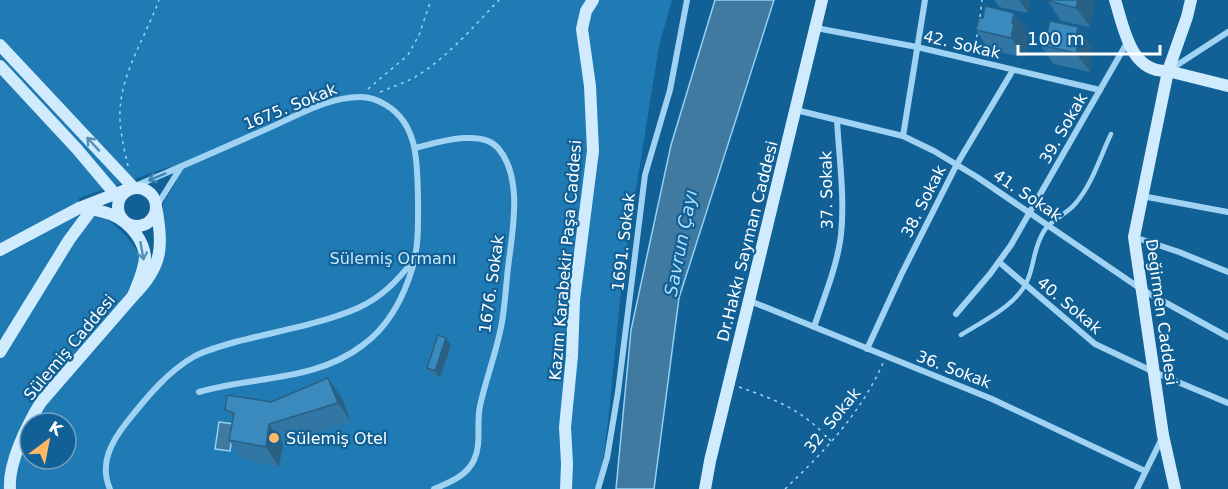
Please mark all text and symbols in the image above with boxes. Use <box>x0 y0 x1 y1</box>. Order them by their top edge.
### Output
scale bar <box>1018 18 1160 56</box>
street label: 42. Sokak <box>921 26 1003 63</box>
text: 100 m <box>1027 28 1085 49</box>
street label: 1675. Sokak <box>241 79 340 134</box>
street label: 39. Sokak <box>1036 89 1092 167</box>
one-way arrow <box>86 137 100 152</box>
street label: Kazım Karabekir Paşa Caddesi <box>546 139 585 381</box>
street label: Dr.Hakkı Sayman Caddesi <box>713 139 782 344</box>
street label: 37. Sokak <box>816 150 837 229</box>
street label: 38. Sokak <box>897 161 950 241</box>
street label: 41. Sokak <box>990 166 1066 226</box>
one-way arrow <box>148 172 167 183</box>
water label: Savrun Çayı <box>660 188 701 298</box>
street label: 1691. Sokak <box>608 191 639 292</box>
street label: 1676. Sokak <box>475 233 508 334</box>
street label: Değirmen Caddesi <box>1142 238 1181 386</box>
one-way arrow <box>137 241 148 260</box>
park label: Sülemiş Ormanı <box>330 249 456 268</box>
street label: 40. Sokak <box>1033 273 1106 338</box>
street label: Sülemiş Caddesi <box>20 291 119 404</box>
street label: 36. Sokak <box>914 347 995 393</box>
street label: 32. Sokak <box>800 383 865 457</box>
north arrow <box>18 411 78 471</box>
text: K <box>45 417 66 440</box>
place label: Sülemiş Otel <box>286 429 387 448</box>
marker: Sülemiş Otel <box>267 431 281 445</box>

